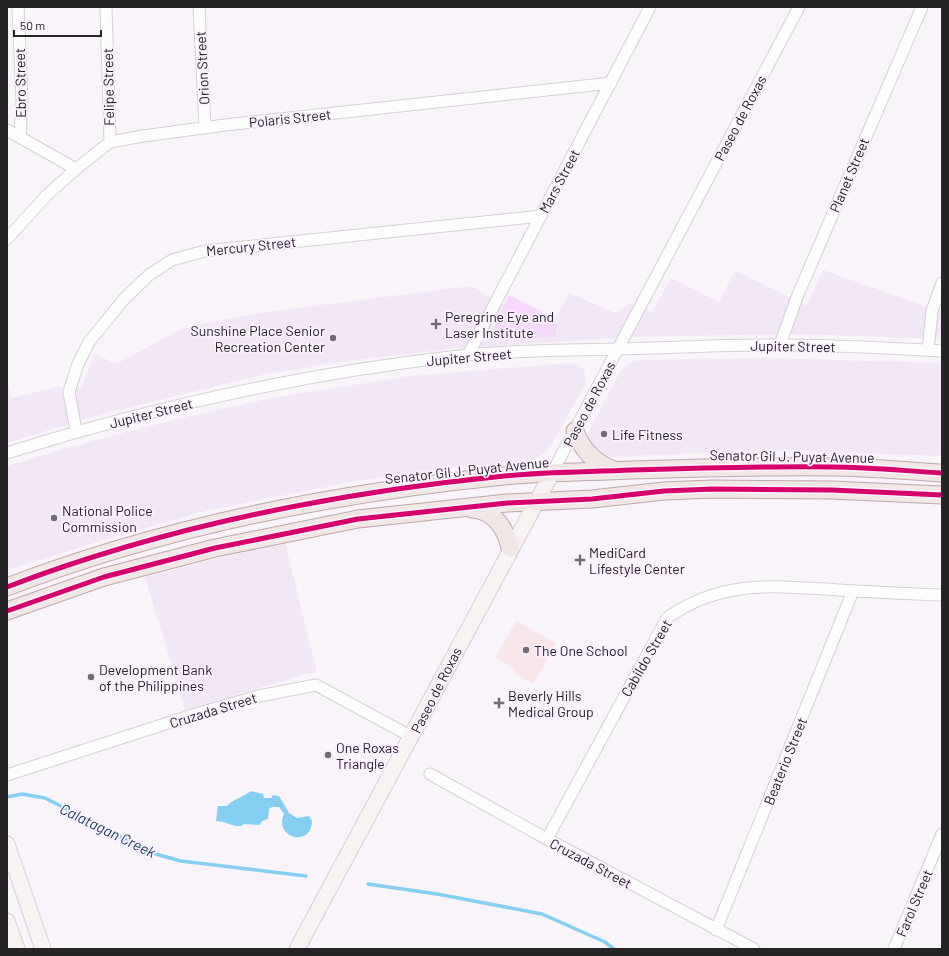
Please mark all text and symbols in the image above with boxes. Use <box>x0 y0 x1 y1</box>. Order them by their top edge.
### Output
scale bar <box>14 12 101 38</box>
text: 50 m <box>20 18 45 32</box>
street label: Orion Street <box>192 31 212 105</box>
street label: Ebro Street <box>11 48 29 118</box>
street label: Felipe Street <box>99 48 117 126</box>
street label: Paseo de Roxas <box>710 72 770 164</box>
street label: Polaris Street <box>248 105 332 131</box>
street label: Planet Street <box>826 135 872 215</box>
street label: Mars Street <box>535 146 583 216</box>
street label: Mercury Street <box>205 233 297 259</box>
place label: Peregrine Eye and Laser Institute <box>445 308 554 341</box>
marker: Peregrine Eye and Laser Institute <box>430 318 442 330</box>
place label: Sunshine Place Senior Recreation Center <box>191 322 325 355</box>
marker: Sunshine Place Senior Recreation Center <box>328 333 338 343</box>
street label: Jupiter Street <box>750 337 836 355</box>
street label: Jupiter Street <box>426 345 512 369</box>
street label: Paseo de Roxas <box>559 358 619 450</box>
street label: Jupiter Street <box>108 394 194 432</box>
place label: Life Fitness <box>612 426 683 443</box>
marker: Life Fitness <box>599 429 609 439</box>
street label: Senator Gil J. Puyat Avenue <box>709 446 875 466</box>
street label: Senator Gil J. Puyat Avenue <box>384 453 550 487</box>
place label: National Police Commission <box>62 502 153 535</box>
marker: National Police Commission <box>49 513 59 523</box>
place label: MediCard Lifestyle Center <box>589 544 685 577</box>
marker: MediCard Lifestyle Center <box>574 554 586 566</box>
street label: Cabildo Street <box>617 616 675 700</box>
place label: The One School <box>534 642 627 659</box>
street label: Paseo de Roxas <box>407 644 465 736</box>
marker: The One School <box>521 645 531 655</box>
place label: Development Bank of the Philippines <box>99 661 212 694</box>
marker: Development Bank of the Philippines <box>86 672 96 682</box>
place label: Beverly Hills Medical Group <box>508 687 594 720</box>
street label: Cruzada Street <box>167 689 259 731</box>
marker: Beverly Hills Medical Group <box>493 697 505 709</box>
street label: Beaterio Street <box>760 715 810 807</box>
place label: One Roxas Triangle <box>336 739 399 772</box>
marker: One Roxas Triangle <box>323 750 333 760</box>
water label: Calatagan Creek <box>57 799 159 861</box>
street label: Cruzada Street <box>547 834 635 892</box>
street label: Farol Street <box>892 867 936 939</box>

